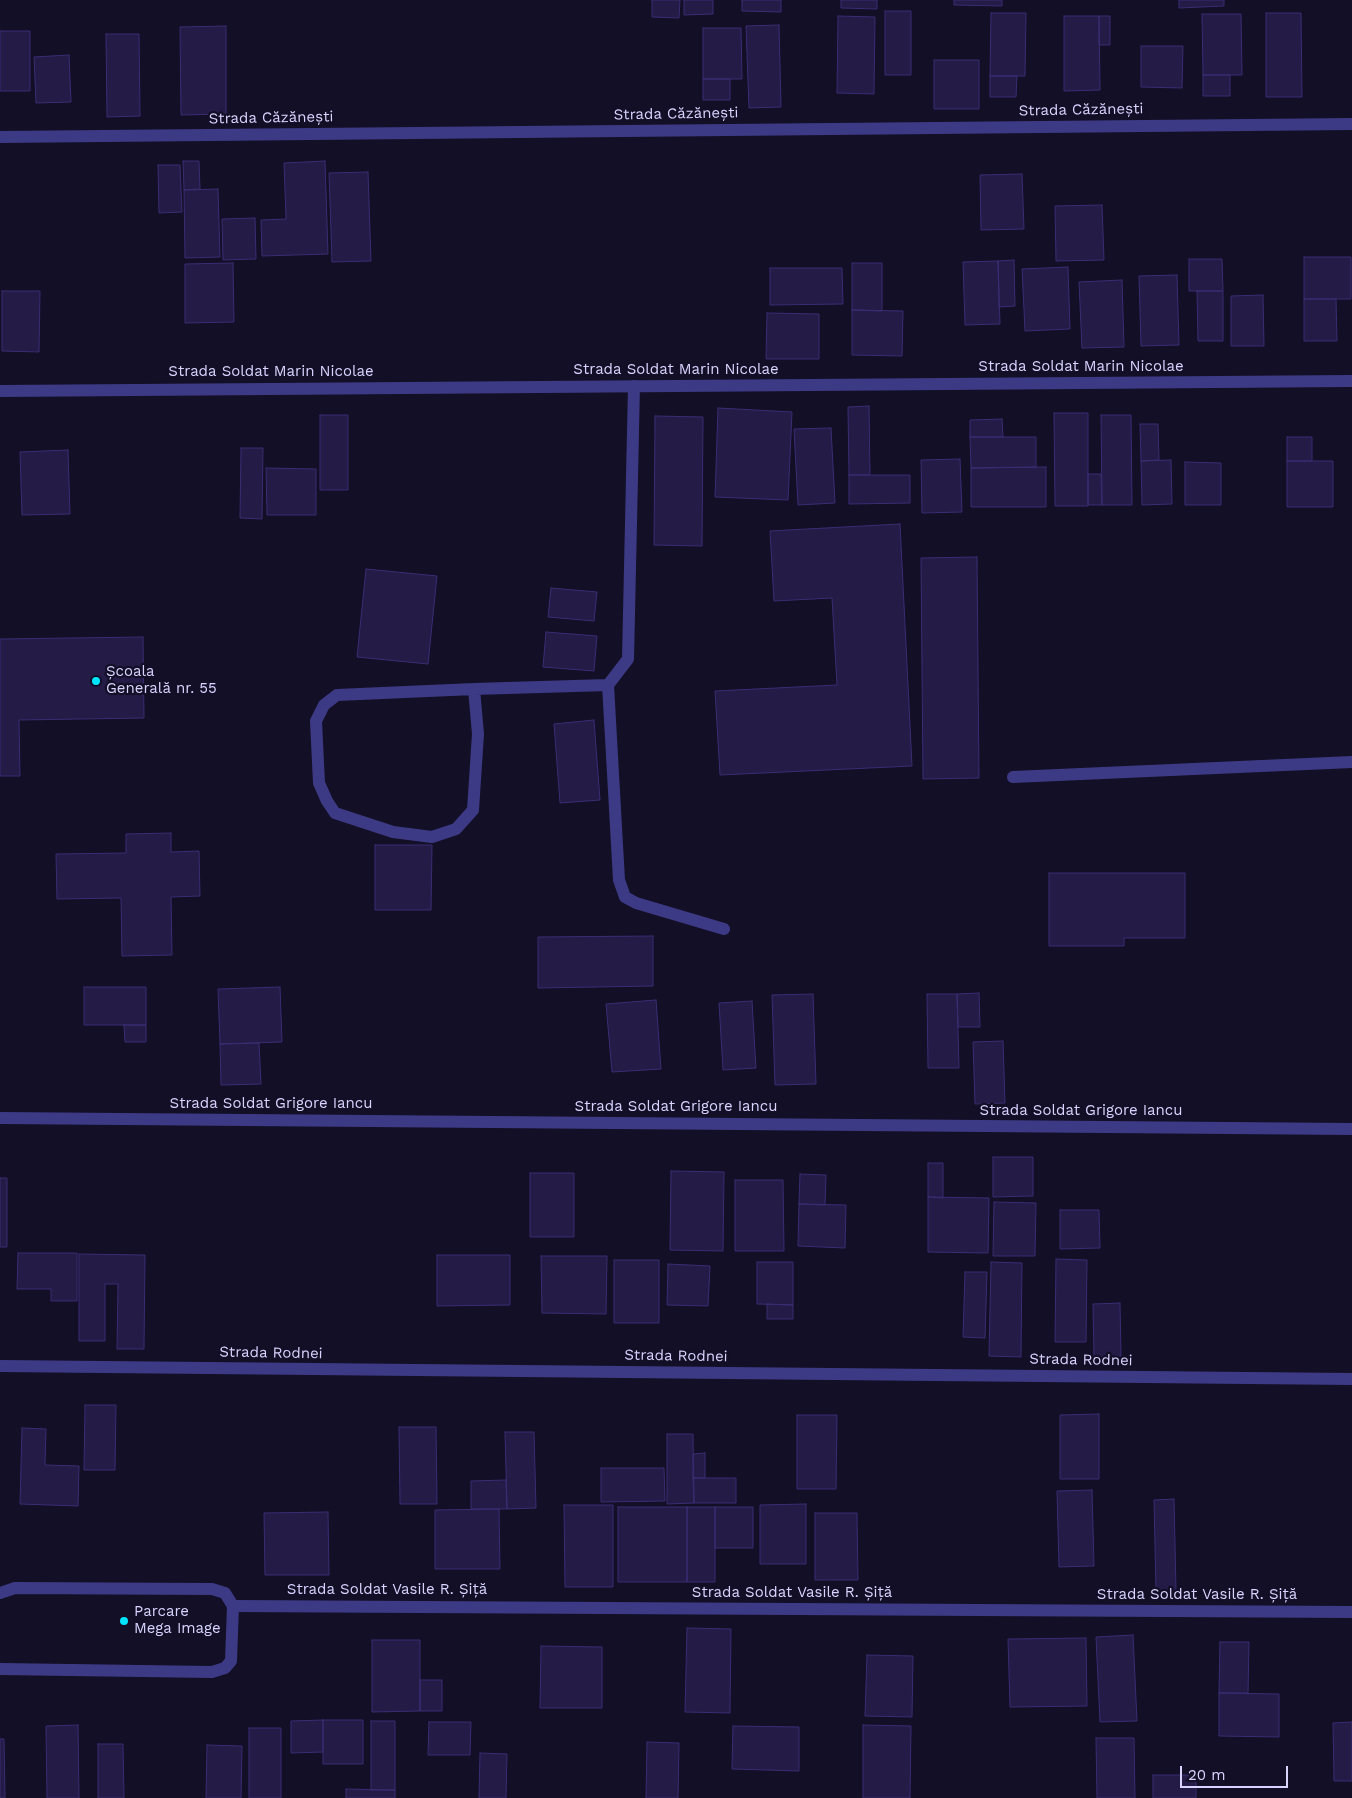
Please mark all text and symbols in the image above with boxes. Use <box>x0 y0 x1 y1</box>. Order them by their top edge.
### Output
street label: Strada Căzănești <box>1018 100 1144 120</box>
street label: Strada Căzănești <box>613 104 739 124</box>
street label: Strada Căzănești <box>208 108 334 128</box>
street label: Strada Soldat Marin Nicolae <box>978 358 1184 376</box>
street label: Strada Soldat Marin Nicolae <box>573 361 779 379</box>
street label: Strada Soldat Marin Nicolae <box>168 363 374 381</box>
place label: Școala Generală nr. 55 <box>106 663 217 698</box>
marker: Școala Generală nr. 55 <box>90 675 102 687</box>
street label: Strada Soldat Grigore Iancu <box>170 1095 372 1113</box>
street label: Strada Soldat Grigore Iancu <box>575 1098 777 1116</box>
street label: Strada Soldat Grigore Iancu <box>980 1102 1182 1120</box>
street label: Strada Rodnei <box>219 1343 323 1363</box>
street label: Strada Rodnei <box>624 1346 728 1366</box>
street label: Strada Rodnei <box>1029 1350 1133 1370</box>
street label: Strada Soldat Vasile R. Șiță <box>287 1581 487 1599</box>
street label: Strada Soldat Vasile R. Șiță <box>692 1584 892 1602</box>
street label: Strada Soldat Vasile R. Șiță <box>1097 1586 1297 1604</box>
place label: Parcare Mega Image <box>134 1603 221 1638</box>
marker: Parcare Mega Image <box>118 1615 130 1627</box>
scale bar <box>1182 1756 1290 1788</box>
text: 20 m <box>1188 1766 1226 1784</box>

